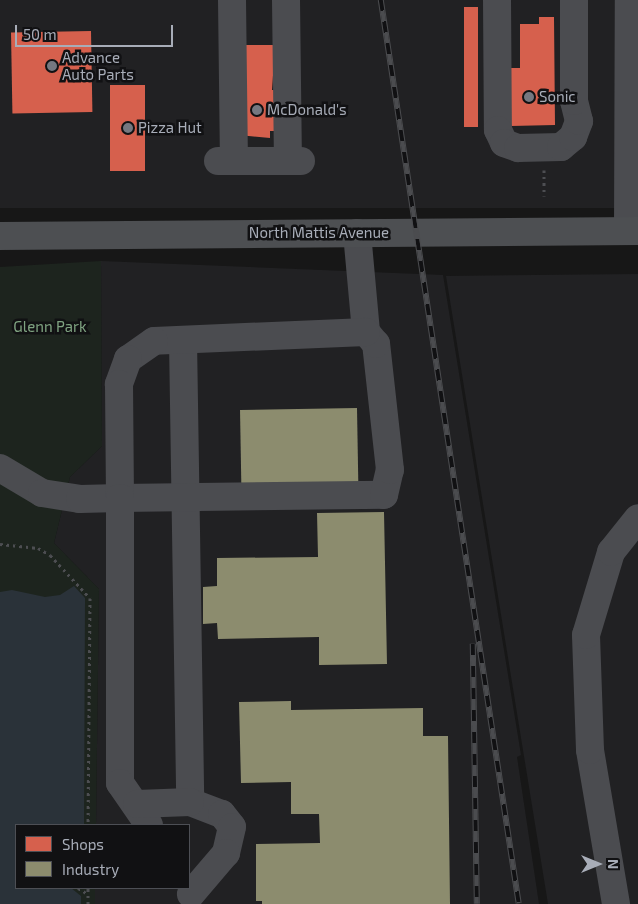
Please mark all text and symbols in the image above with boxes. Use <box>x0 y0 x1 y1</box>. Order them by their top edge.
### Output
scale bar <box>18 15 175 47</box>
text: 50 m <box>23 25 57 43</box>
place label: Advance Auto Parts <box>62 48 134 83</box>
marker: Advance Auto Parts <box>46 60 58 72</box>
place label: Sonic <box>539 88 576 106</box>
marker: Sonic <box>523 91 535 103</box>
place label: McDonald's <box>267 101 347 119</box>
marker: McDonald's <box>251 104 263 116</box>
place label: Pizza Hut <box>138 119 202 137</box>
marker: Pizza Hut <box>122 122 134 134</box>
street label: North Mattis Avenue <box>249 224 389 242</box>
park label: Glenn Park <box>13 318 87 336</box>
legend <box>15 824 190 889</box>
text: Shops <box>62 835 104 853</box>
north arrow <box>573 839 623 889</box>
text: N <box>605 859 622 869</box>
text: Industry <box>62 860 119 878</box>

